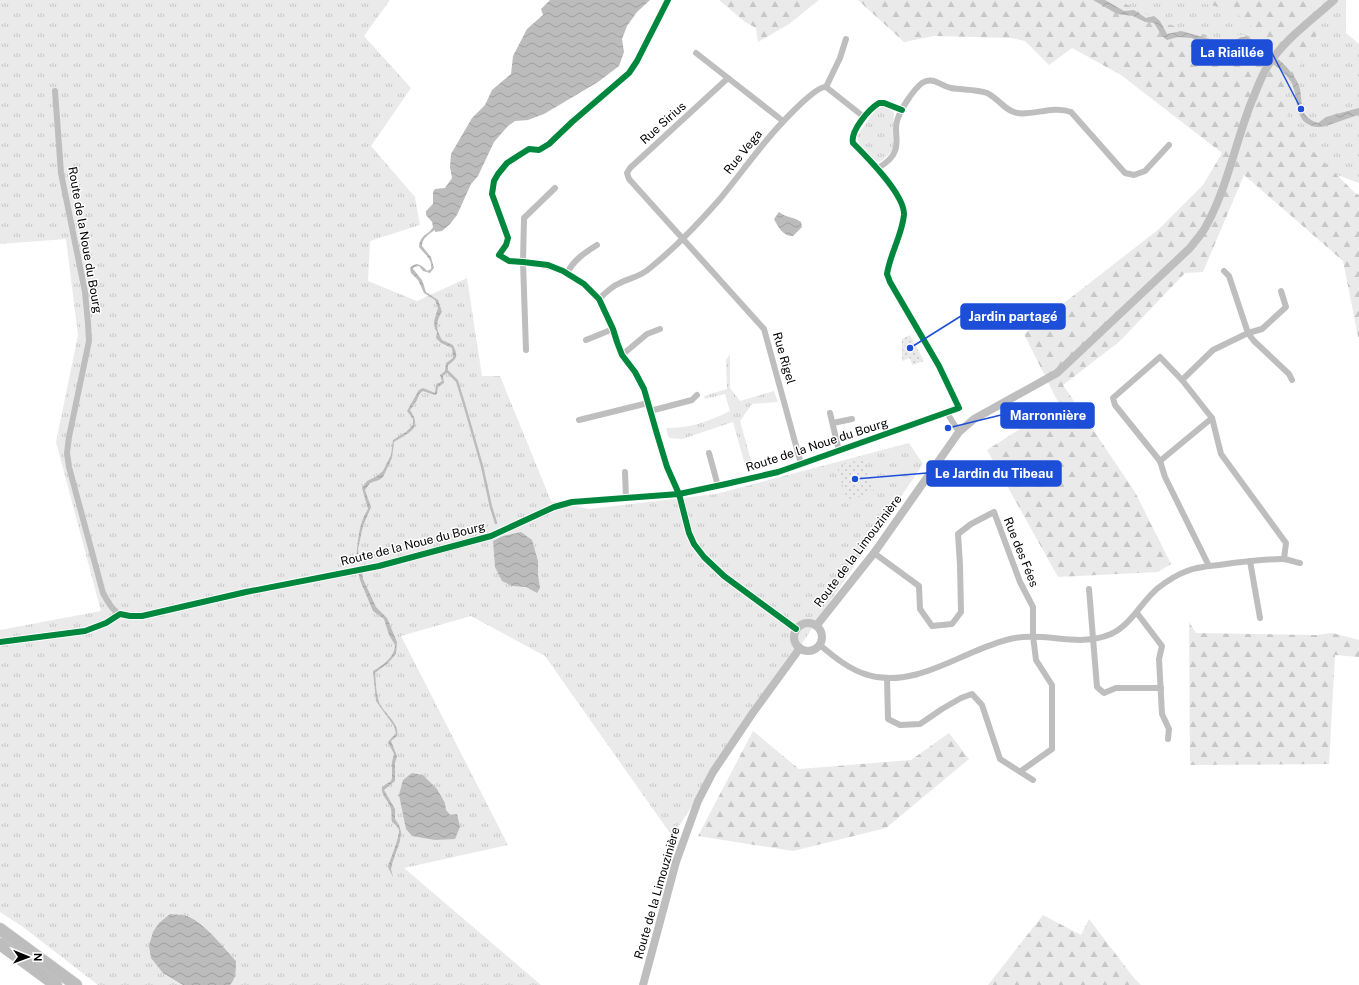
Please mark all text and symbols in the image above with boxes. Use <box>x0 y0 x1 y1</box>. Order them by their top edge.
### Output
callout: La Riaillée <box>1192 40 1272 65</box>
text: La Riaillée <box>1200 45 1264 60</box>
street label: Rue Sirius <box>637 99 689 147</box>
street label: Rue Vega <box>721 127 765 177</box>
street label: Route de la Noue du Bourg <box>65 166 105 314</box>
callout: Jardin partagé <box>961 304 1065 329</box>
text: Jardin partagé <box>969 309 1057 324</box>
street label: Rue Rigel <box>770 330 798 386</box>
callout: Marronnière <box>1001 403 1094 428</box>
text: Marronnière <box>1010 408 1086 423</box>
street label: Route de la Noue du Bourg <box>744 415 890 475</box>
callout: Le Jardin du Tibeau <box>927 461 1061 486</box>
text: Le Jardin du Tibeau <box>935 466 1053 481</box>
street label: Route de la Limouzinière <box>811 492 905 610</box>
street label: Rue des Fées <box>1001 515 1041 589</box>
street label: Route de la Noue du Bourg <box>339 519 487 569</box>
street label: Route de la Limouzinière <box>631 825 683 961</box>
north arrow <box>8 937 48 977</box>
text: N <box>32 953 44 962</box>

